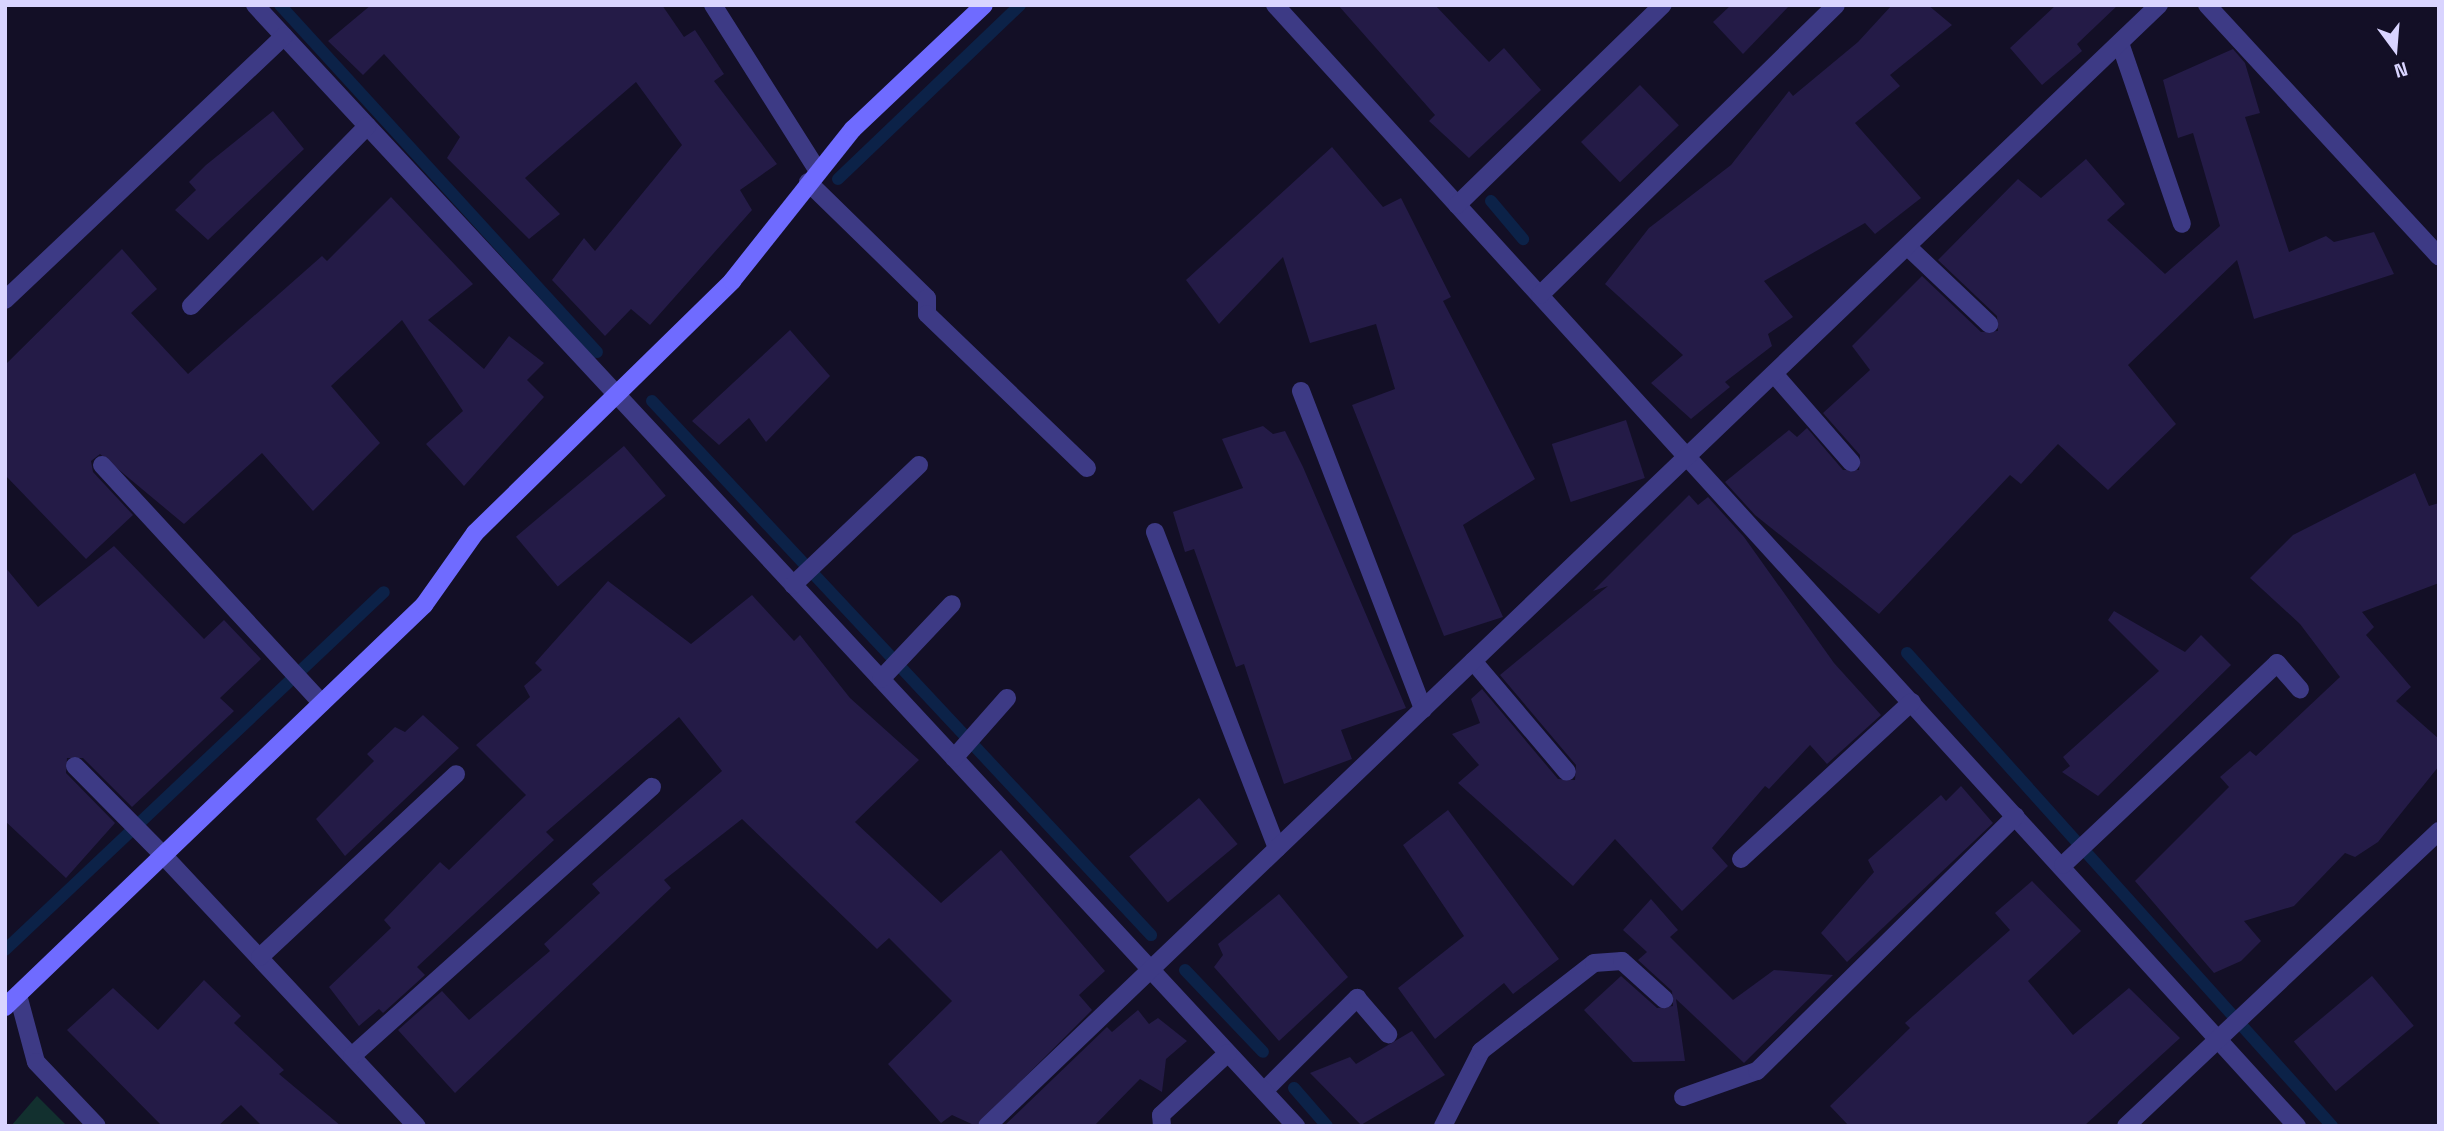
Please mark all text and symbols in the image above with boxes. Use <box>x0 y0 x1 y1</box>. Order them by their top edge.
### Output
north arrow <box>2360 14 2430 84</box>
text: N <box>2391 56 2410 83</box>

